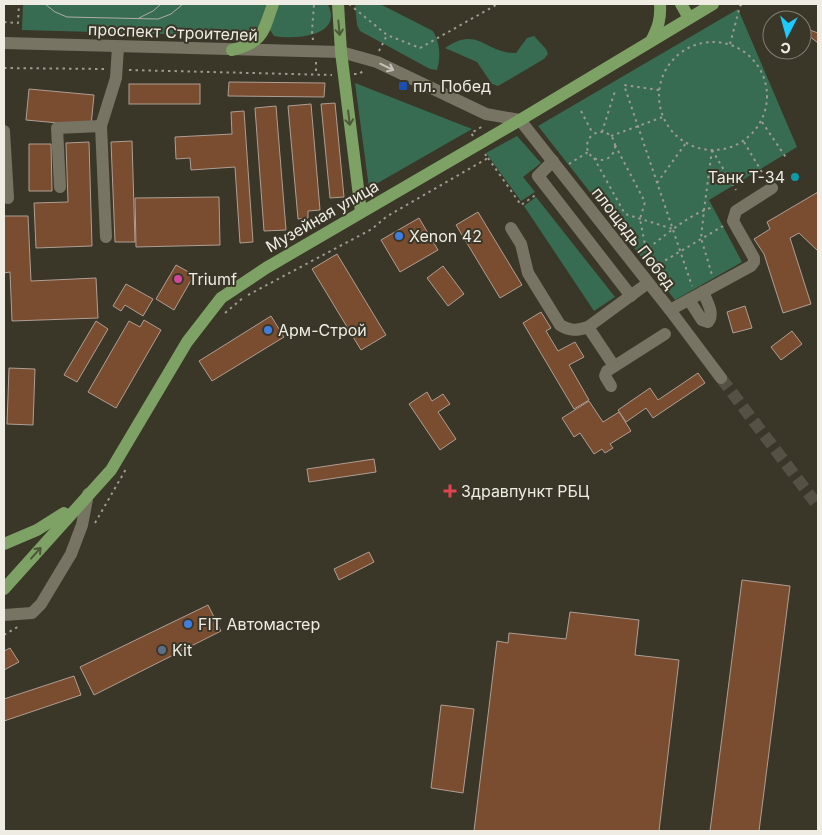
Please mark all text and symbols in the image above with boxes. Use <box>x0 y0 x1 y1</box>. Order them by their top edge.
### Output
north arrow <box>762 10 812 60</box>
street label: проспект Строителей <box>88 19 258 45</box>
one-way arrow <box>334 20 344 36</box>
text: С <box>780 39 792 57</box>
one-way arrow <box>379 62 394 72</box>
place label: пл. Побед <box>413 76 491 96</box>
marker: пл. Побед <box>397 80 409 92</box>
one-way arrow <box>344 109 354 125</box>
place label: Танк Т-34 <box>708 167 785 187</box>
marker: Танк Т-34 <box>789 171 801 183</box>
street label: Музейная улица <box>262 176 382 256</box>
street label: площадь Побед <box>588 183 680 293</box>
place label: Xenon 42 <box>409 226 482 246</box>
marker: Xenon 42 <box>393 230 405 242</box>
place label: Triumf <box>188 269 237 289</box>
marker: Triumf <box>172 273 184 285</box>
place label: Арм-Строй <box>278 320 367 340</box>
marker: Арм-Строй <box>262 324 274 336</box>
place label: Здравпункт РБЦ <box>461 481 590 501</box>
marker: Здравпункт РБЦ <box>443 484 457 498</box>
one-way arrow <box>30 546 42 559</box>
place label: FIT Автомастер <box>198 614 320 634</box>
marker: FIT Автомастер <box>182 618 194 630</box>
place label: Kit <box>172 640 192 660</box>
marker: Kit <box>156 644 168 656</box>

